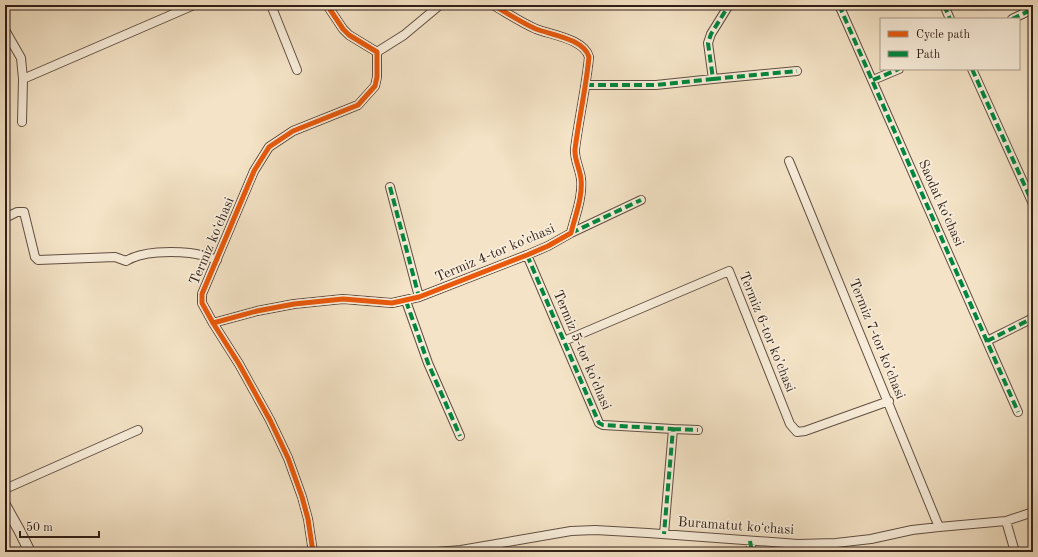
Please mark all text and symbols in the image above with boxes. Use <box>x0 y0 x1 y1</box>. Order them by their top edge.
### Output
legend <box>880 18 1020 70</box>
text: Cycle path <box>916 29 971 41</box>
text: Path <box>916 49 941 61</box>
street label: Saodat koʻchasi <box>916 157 967 249</box>
street label: Termiz koʻchasi <box>186 195 237 287</box>
street label: Termiz 4-tor koʼchasi <box>433 221 557 285</box>
street label: Termiz 6-tor koʼchasi <box>736 270 798 394</box>
street label: Termiz 7-tor koʼchasi <box>846 277 908 401</box>
street label: Termiz 5-tor koʼchasi <box>550 288 614 412</box>
scale bar <box>20 513 99 539</box>
street label: Buramatut koʻchasi <box>677 514 795 537</box>
text: 50 m <box>26 521 53 534</box>

